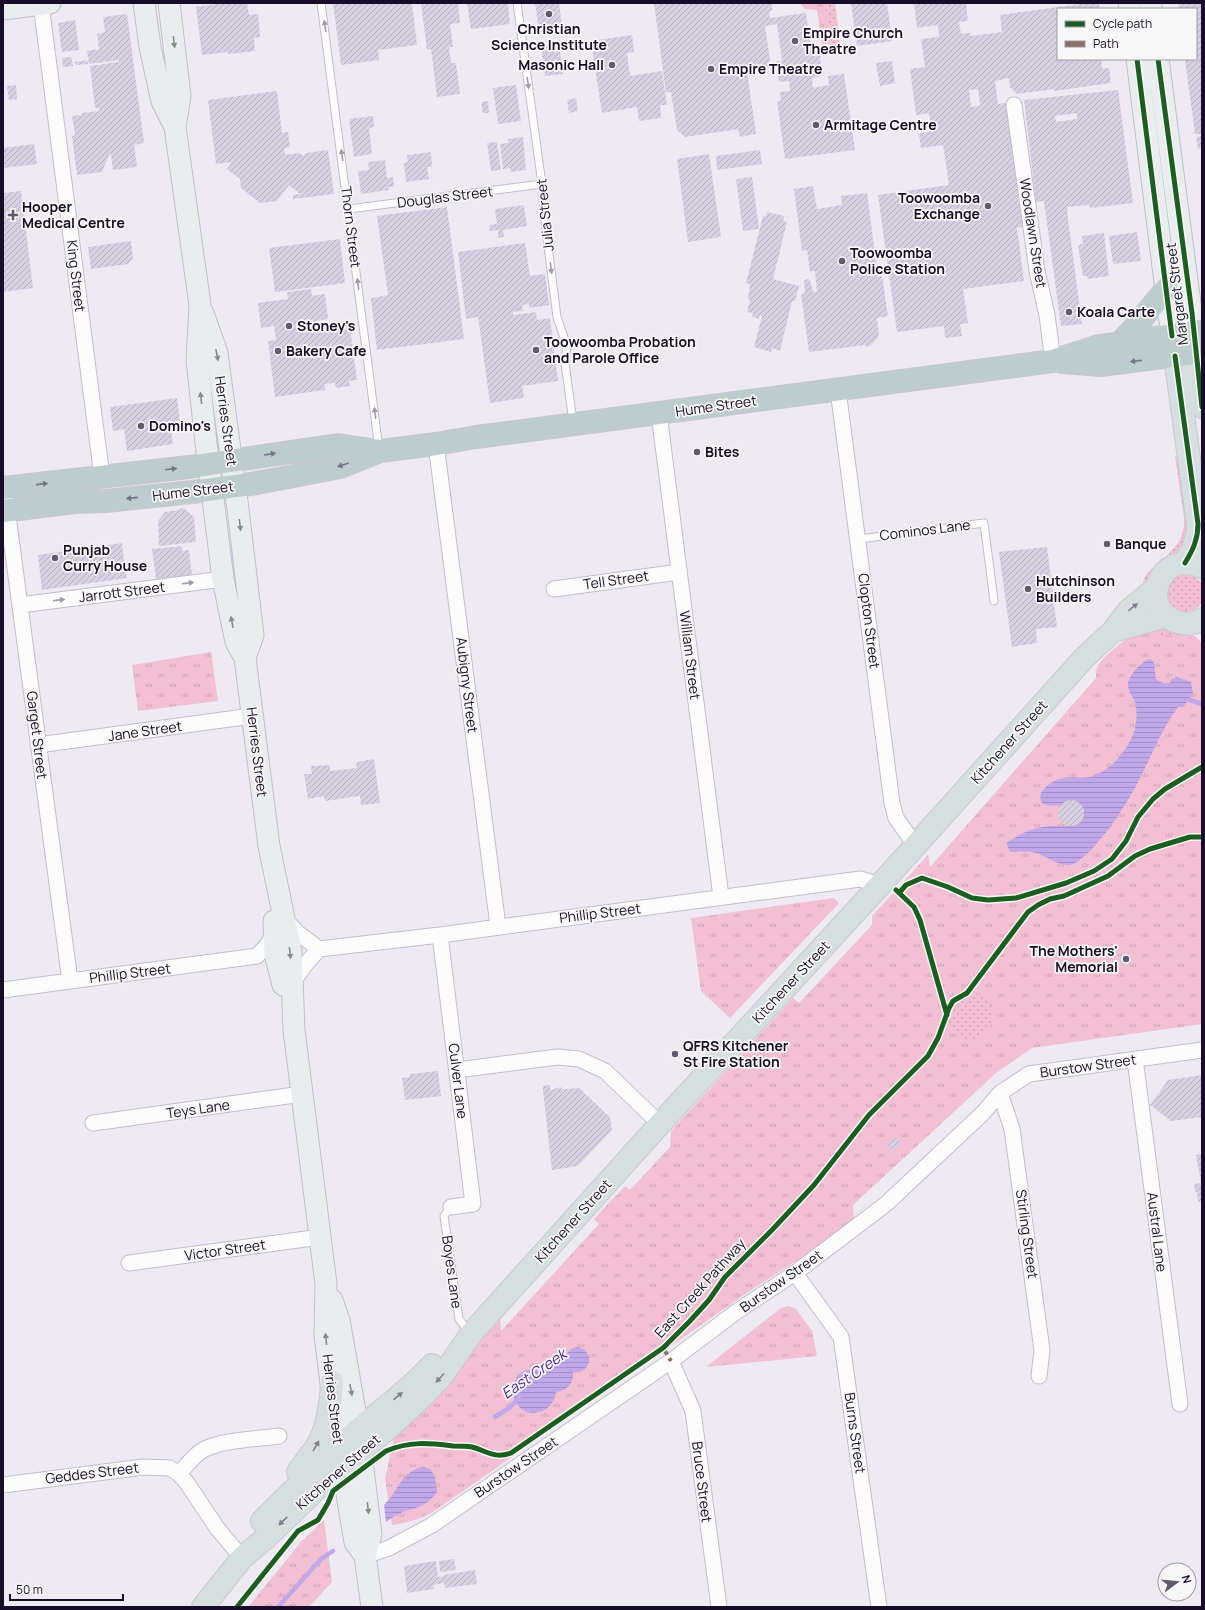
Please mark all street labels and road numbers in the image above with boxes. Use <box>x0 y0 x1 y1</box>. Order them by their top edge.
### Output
street label: Julia Street <box>531 177 558 252</box>
street label: Woodlawn Street <box>1015 177 1052 290</box>
street label: Douglas Street <box>396 181 494 212</box>
street label: Thorn Street <box>337 185 366 269</box>
street label: King Street <box>63 239 90 313</box>
street label: Margaret Street <box>1161 241 1192 346</box>
street label: Herries Street <box>211 375 242 467</box>
street label: Hume Street <box>674 390 758 421</box>
street label: Hume Street <box>151 476 235 505</box>
street label: Cominos Lane <box>878 515 971 545</box>
street label: Tell Street <box>582 565 650 593</box>
street label: Clopton Street <box>854 572 885 670</box>
street label: Jarrott Street <box>78 577 167 606</box>
street label: William Street <box>676 609 705 701</box>
street label: Aubigny Street <box>452 636 483 734</box>
street label: Garget Street <box>23 690 52 780</box>
street label: Kitchener Street <box>966 696 1052 788</box>
street label: Herries Street <box>243 706 272 798</box>
street label: Jane Street <box>107 716 184 745</box>
street label: Phillip Street <box>558 898 642 927</box>
street label: Kitchener Street <box>747 936 834 1027</box>
street label: Phillip Street <box>88 958 172 987</box>
street label: Culver Lane <box>444 1042 473 1120</box>
street label: Burstow Street <box>1039 1049 1138 1082</box>
street label: Teys Lane <box>165 1095 231 1122</box>
street label: Kitchener Street <box>530 1175 616 1267</box>
street label: Stirling Street <box>1012 1188 1043 1280</box>
street label: Austral Lane <box>1143 1191 1172 1273</box>
street label: Victor Street <box>183 1234 267 1265</box>
street label: Boyes Lane <box>438 1234 467 1310</box>
street label: East Creek Pathway <box>650 1234 750 1341</box>
street label: Burstow Street <box>736 1245 826 1316</box>
street label: Herries Street <box>319 1353 348 1445</box>
street label: Burns Street <box>840 1391 871 1475</box>
street label: Kitchener Street <box>291 1429 384 1514</box>
street label: Burstow Street <box>470 1431 562 1502</box>
street label: Bruce Street <box>688 1440 717 1524</box>
street label: Geddes Street <box>44 1457 140 1488</box>

